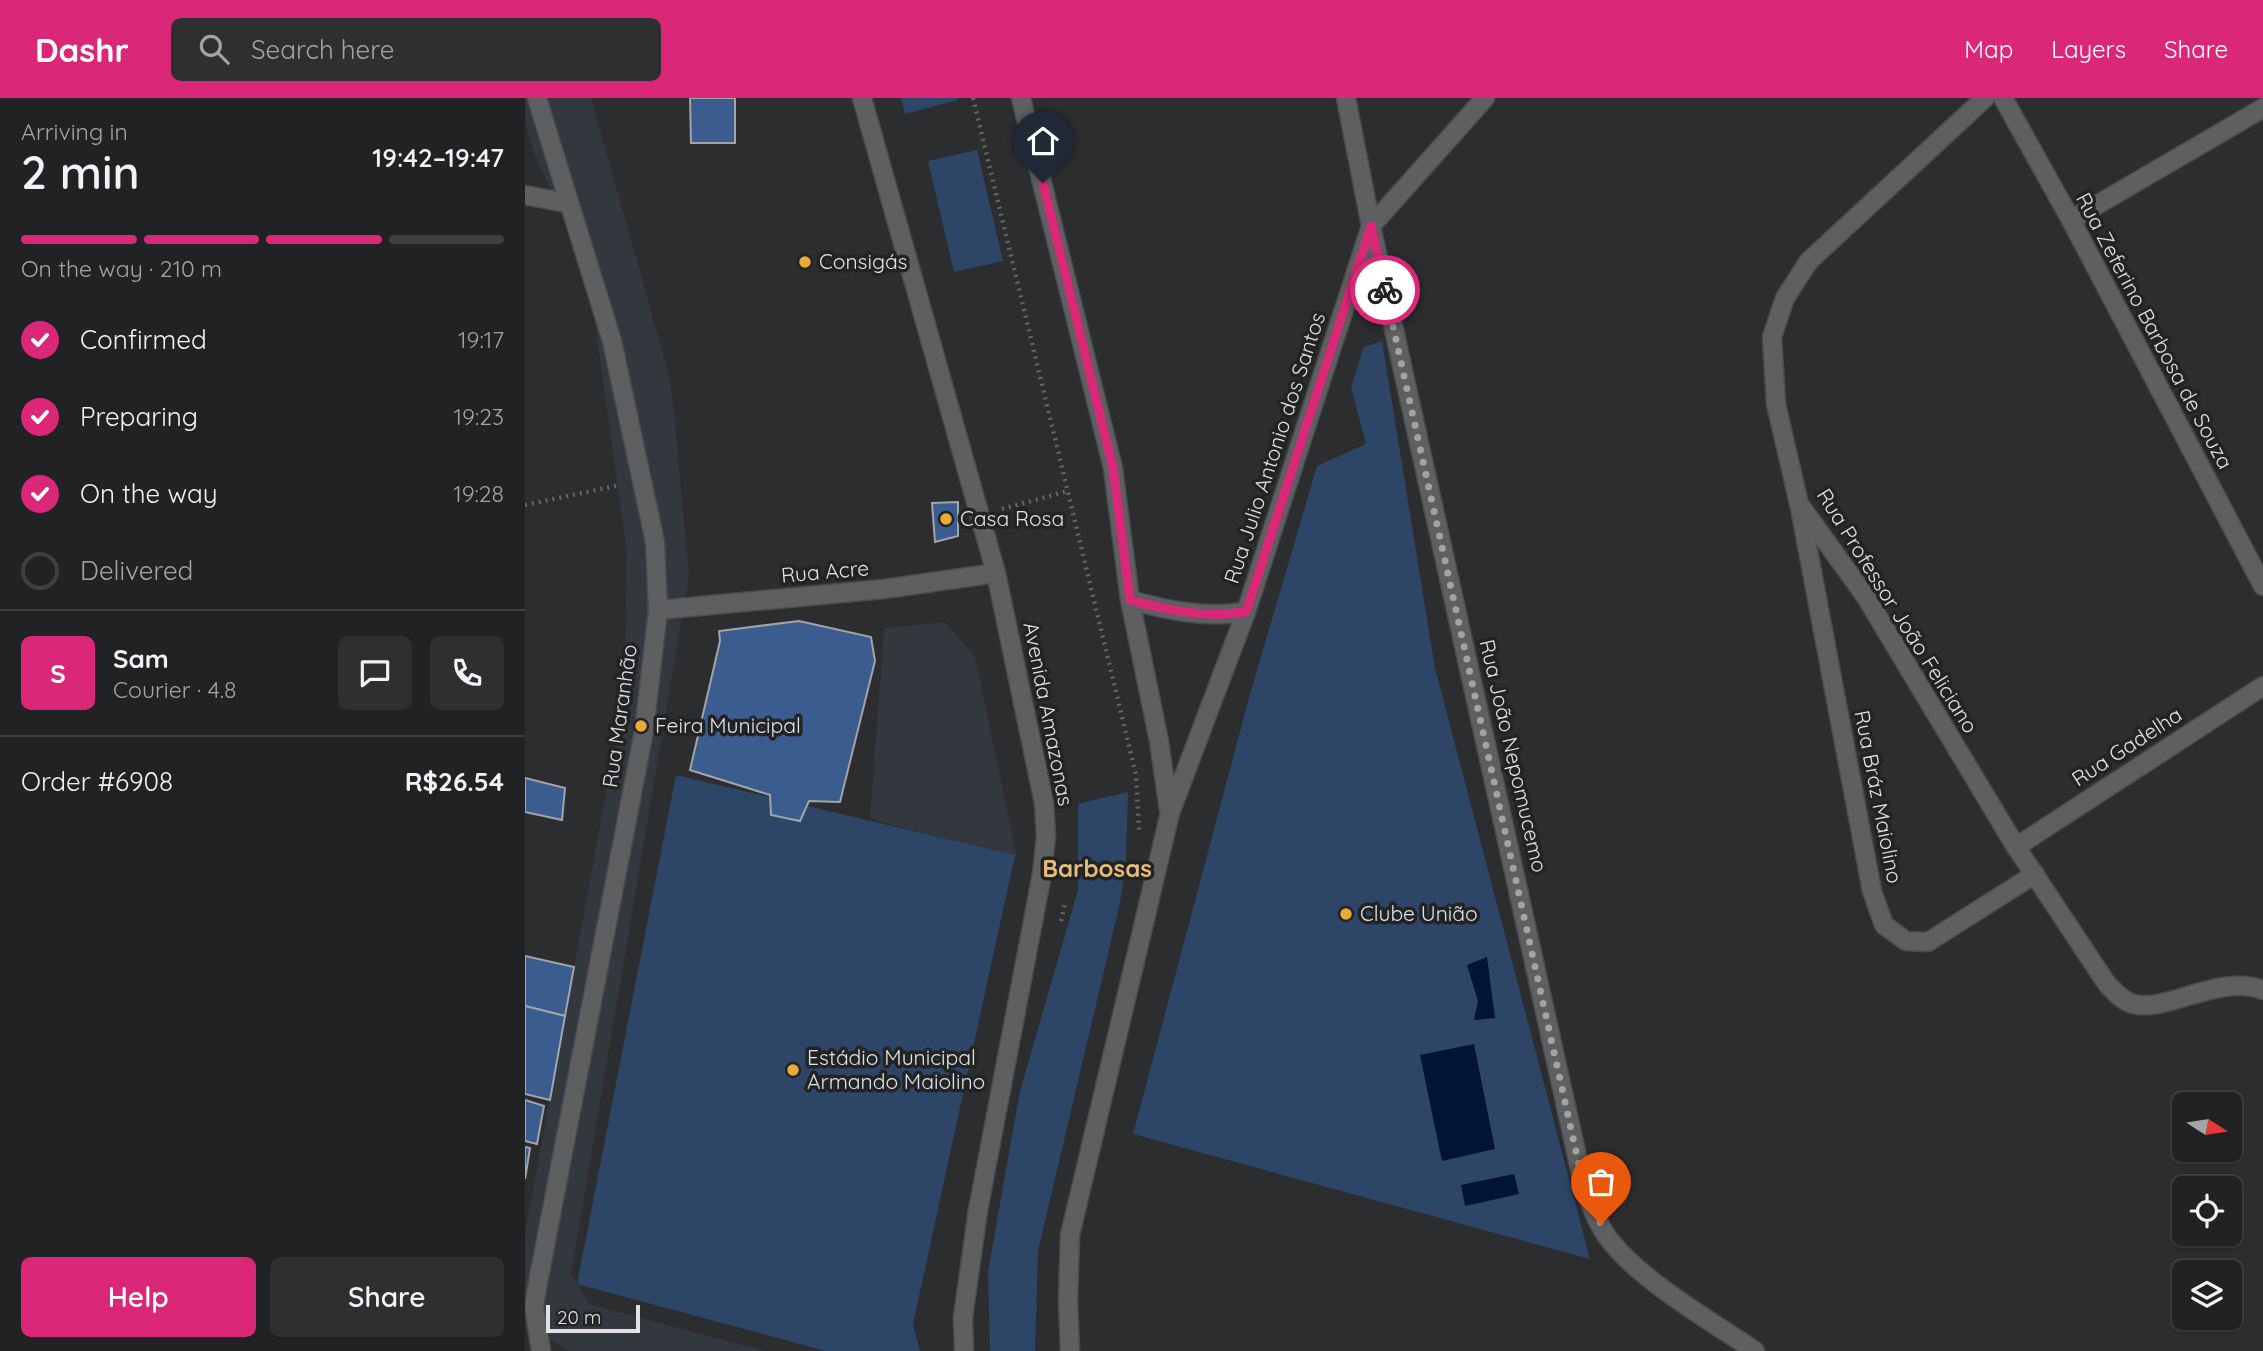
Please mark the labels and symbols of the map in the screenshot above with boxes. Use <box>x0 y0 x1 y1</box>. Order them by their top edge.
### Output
pin <box>1013 111 1073 183</box>
street label: Rua Zeferino Barbosa de Souza <box>2071 188 2239 473</box>
place label: Consigás <box>819 248 907 274</box>
marker: Consigás <box>797 254 813 270</box>
courier <box>1350 255 1420 325</box>
street label: Rua Julio Antonio dos Santos <box>1218 309 1330 587</box>
street label: Rua Professor João Feliciano <box>1812 483 1984 738</box>
place label: Casa Rosa <box>960 505 1064 531</box>
marker: Casa Rosa <box>938 511 954 527</box>
street label: Rua Acre <box>780 554 870 588</box>
street label: Avenida Amazonas <box>1018 620 1080 808</box>
street label: Rua João Nepomucemo <box>1474 637 1553 875</box>
street label: Rua Maranhão <box>596 643 642 789</box>
street label: Rua Gadelha <box>2067 701 2186 791</box>
street label: Rua Bráz Maiolino <box>1849 708 1909 886</box>
place label: Feira Municipal <box>655 712 801 738</box>
marker: Feira Municipal <box>633 718 649 734</box>
district label: Barbosas <box>1042 853 1152 883</box>
place label: Clube União <box>1360 900 1478 926</box>
marker: Clube União <box>1338 906 1354 922</box>
place label: Estádio Municipal Armando Maiolino <box>807 1044 985 1094</box>
marker: Estádio Municipal Armando Maiolino <box>785 1062 801 1078</box>
north arrow <box>2172 1092 2242 1162</box>
pin <box>1571 1152 1631 1224</box>
scale bar <box>546 1302 641 1334</box>

